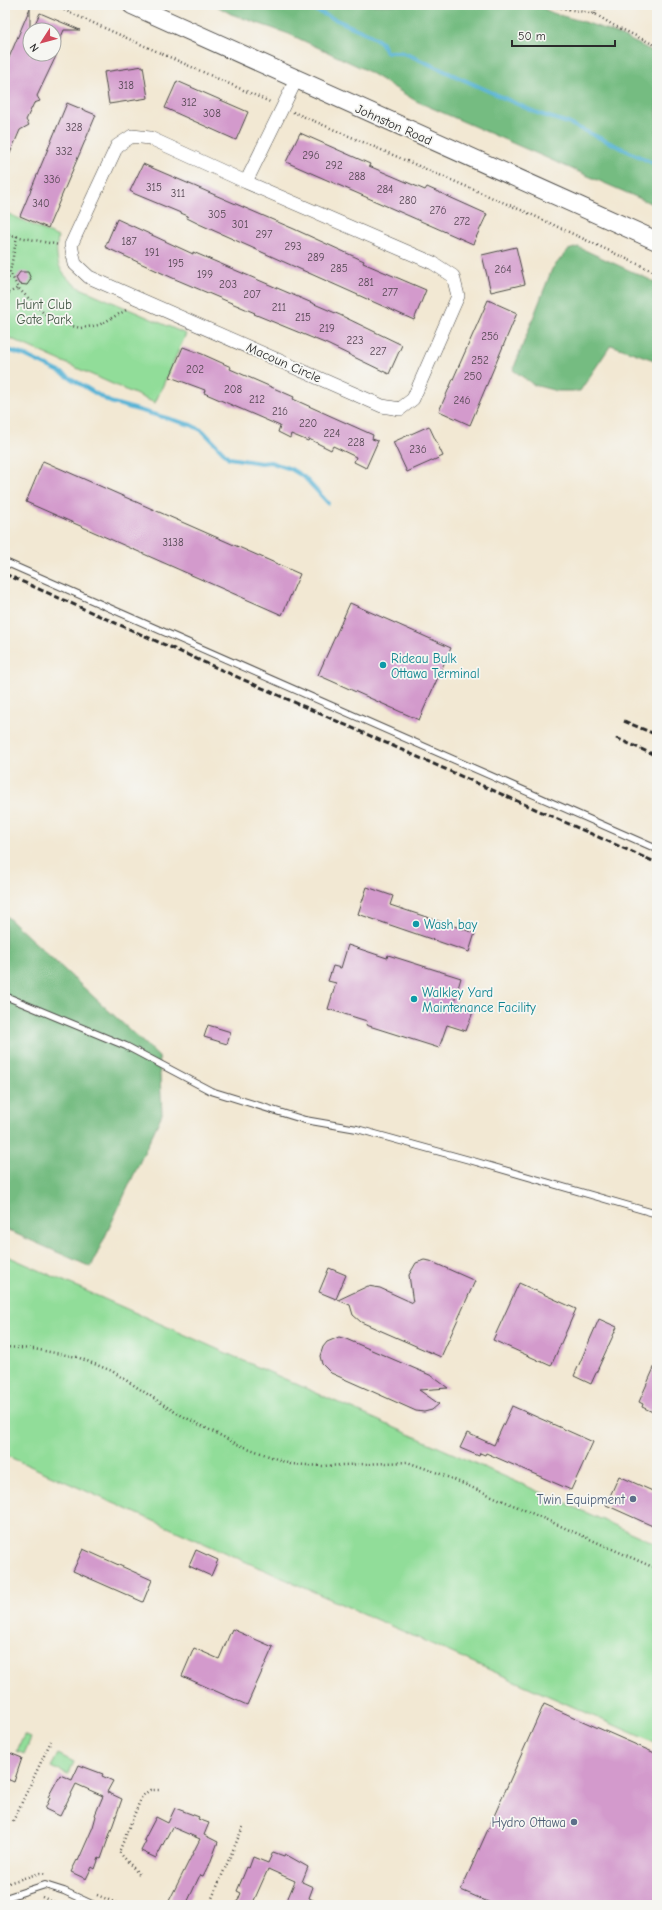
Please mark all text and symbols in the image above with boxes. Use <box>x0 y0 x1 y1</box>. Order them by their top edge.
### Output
north arrow <box>22 22 62 62</box>
scale bar <box>512 22 615 48</box>
text: 50 m <box>518 29 546 43</box>
text: N <box>27 41 42 54</box>
house number: 318 <box>118 79 134 92</box>
house number: 312 <box>181 96 197 109</box>
street label: Johnston Road <box>353 101 434 148</box>
house number: 308 <box>203 107 221 120</box>
house number: 328 <box>66 121 83 134</box>
house number: 332 <box>56 145 73 158</box>
house number: 296 <box>302 149 320 162</box>
house number: 292 <box>325 159 343 172</box>
house number: 288 <box>348 170 366 183</box>
house number: 336 <box>43 173 61 186</box>
house number: 315 <box>146 181 162 194</box>
house number: 284 <box>377 183 393 196</box>
house number: 311 <box>171 187 185 200</box>
house number: 280 <box>399 194 417 207</box>
house number: 340 <box>32 197 50 210</box>
house number: 276 <box>430 204 446 217</box>
house number: 305 <box>208 208 226 221</box>
house number: 272 <box>454 215 471 228</box>
house number: 301 <box>232 218 248 231</box>
house number: 297 <box>256 228 272 241</box>
house number: 187 <box>121 235 137 248</box>
house number: 293 <box>284 240 302 253</box>
house number: 191 <box>145 246 159 259</box>
house number: 289 <box>307 251 325 264</box>
house number: 195 <box>168 257 184 270</box>
house number: 285 <box>330 262 348 275</box>
house number: 264 <box>494 263 512 276</box>
house number: 199 <box>197 268 213 281</box>
house number: 281 <box>358 276 374 289</box>
house number: 203 <box>219 278 237 291</box>
house number: 277 <box>382 286 398 299</box>
house number: 207 <box>243 288 261 301</box>
park label: Hunt Club Gate Park <box>16 297 72 327</box>
house number: 211 <box>272 301 286 314</box>
house number: 215 <box>295 311 311 324</box>
house number: 219 <box>319 322 335 335</box>
house number: 256 <box>481 330 499 343</box>
house number: 223 <box>346 334 364 347</box>
street label: Macoun Circle <box>244 339 324 386</box>
house number: 227 <box>370 345 386 358</box>
house number: 252 <box>471 354 489 367</box>
house number: 202 <box>186 363 204 376</box>
house number: 250 <box>464 370 482 383</box>
house number: 208 <box>224 383 242 396</box>
house number: 212 <box>249 393 265 406</box>
house number: 246 <box>454 394 471 407</box>
house number: 216 <box>272 405 288 418</box>
house number: 220 <box>299 417 317 430</box>
house number: 224 <box>324 427 340 440</box>
house number: 228 <box>347 436 365 449</box>
house number: 236 <box>409 443 427 456</box>
house number: 3138 <box>162 536 184 549</box>
place label: Rideau Bulk Ottawa Terminal <box>391 651 480 681</box>
marker: Rideau Bulk Ottawa Terminal <box>378 660 388 670</box>
place label: Wash bay <box>424 917 477 932</box>
marker: Wash bay <box>411 919 421 929</box>
place label: Walkley Yard Maintenance Facility <box>422 985 536 1015</box>
marker: Walkley Yard Maintenance Facility <box>409 994 419 1004</box>
place label: Twin Equipment <box>537 1492 626 1507</box>
marker: Twin Equipment <box>628 1494 638 1504</box>
place label: Hydro Ottawa <box>492 1815 566 1830</box>
marker: Hydro Ottawa <box>569 1817 579 1827</box>

